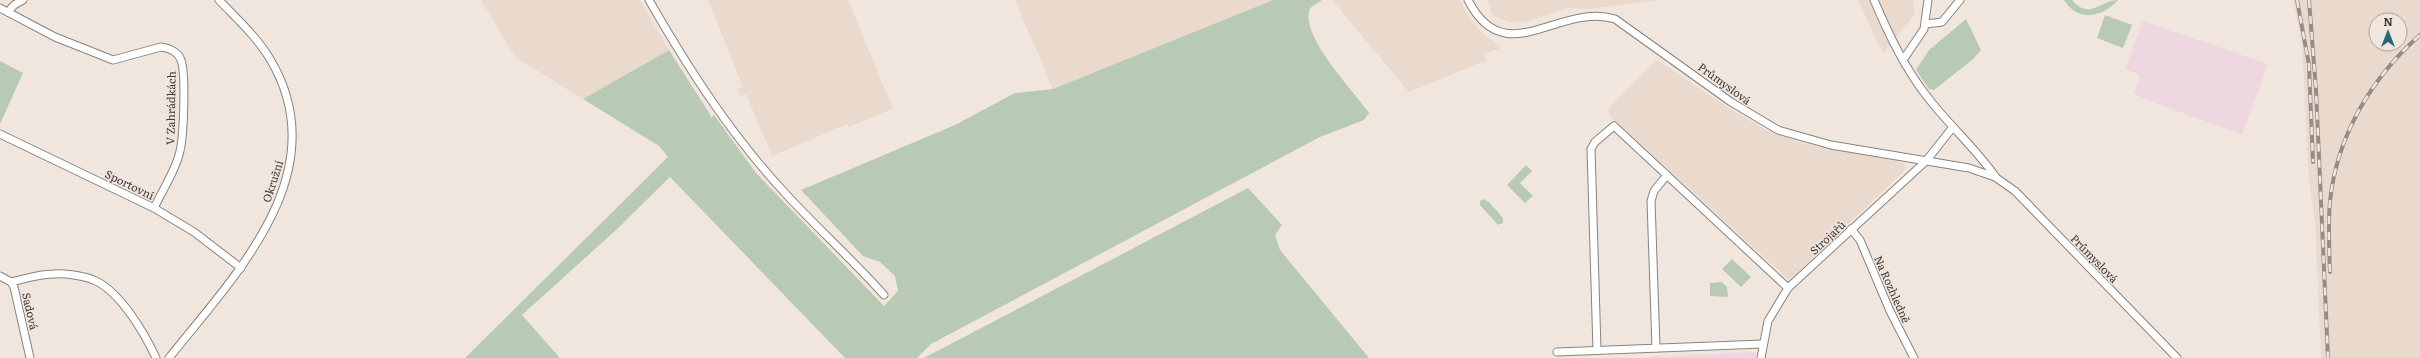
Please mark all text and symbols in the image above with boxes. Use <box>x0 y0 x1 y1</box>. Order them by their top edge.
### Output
north arrow <box>2368 12 2408 52</box>
text: N <box>2383 13 2393 29</box>
street label: Průmyslová <box>1695 58 1755 108</box>
street label: V Zahrádkách <box>161 71 179 145</box>
street label: Okružní <box>258 158 286 204</box>
street label: Sportovní <box>103 165 158 203</box>
street label: Strojařů <box>1806 216 1848 258</box>
street label: Průmyslová <box>2068 230 2122 286</box>
street label: Na Rozhledně <box>1871 253 1915 326</box>
street label: Sadová <box>19 291 43 331</box>

